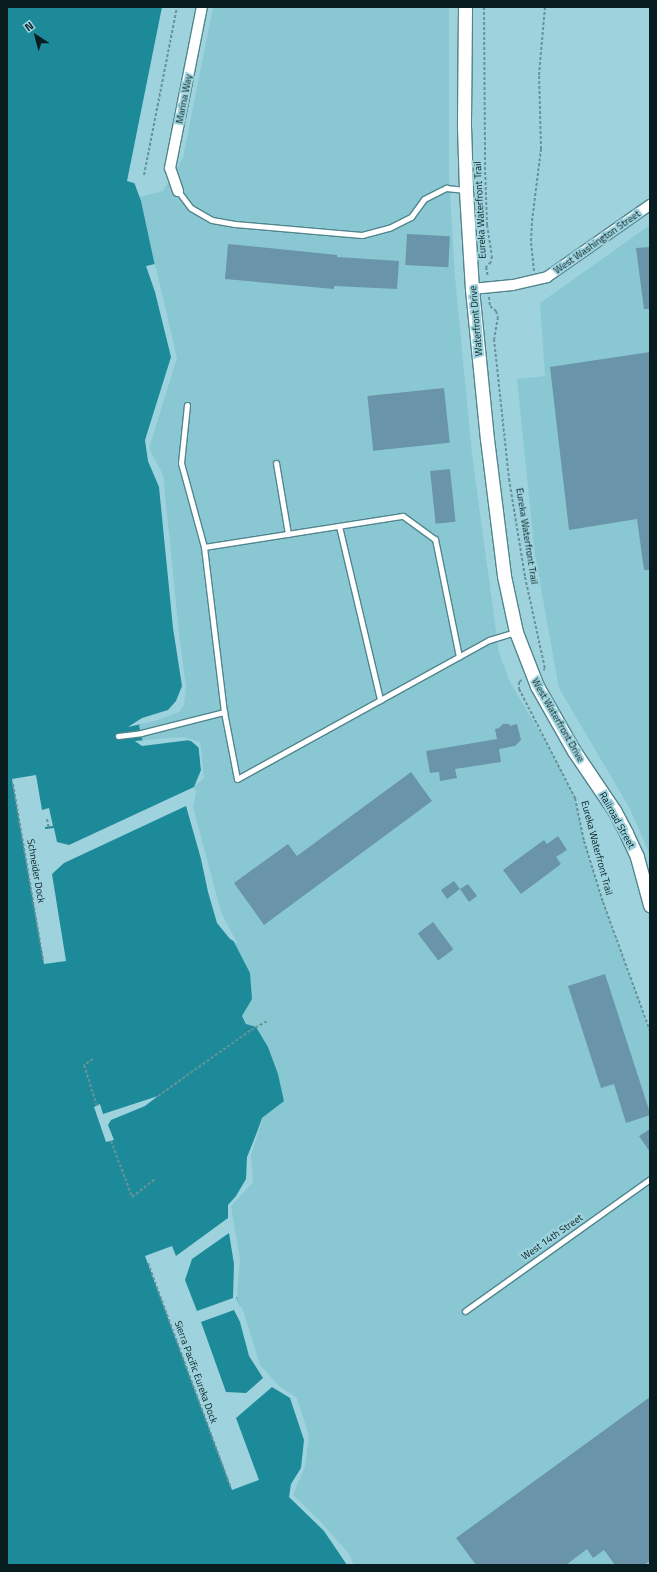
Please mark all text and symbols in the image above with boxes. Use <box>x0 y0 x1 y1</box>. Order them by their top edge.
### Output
north arrow <box>16 16 56 56</box>
text: N <box>21 18 37 35</box>
street label: Marina Way <box>173 73 195 125</box>
street label: Eureka Waterfront Trail <box>471 161 489 259</box>
street label: West Washington Street <box>552 208 642 276</box>
street label: Waterfront Drive <box>467 285 485 357</box>
street label: Eureka Waterfront Trail <box>513 487 541 585</box>
street label: West Waterfront Drive <box>529 676 587 764</box>
street label: Railroad Street <box>597 790 637 850</box>
street label: Eureka Waterfront Trail <box>579 799 615 897</box>
street label: Schneider Dock <box>24 838 48 904</box>
street label: West 14th Street <box>519 1211 585 1263</box>
street label: Sierra Pacific Eureka Dock <box>172 1319 220 1425</box>

